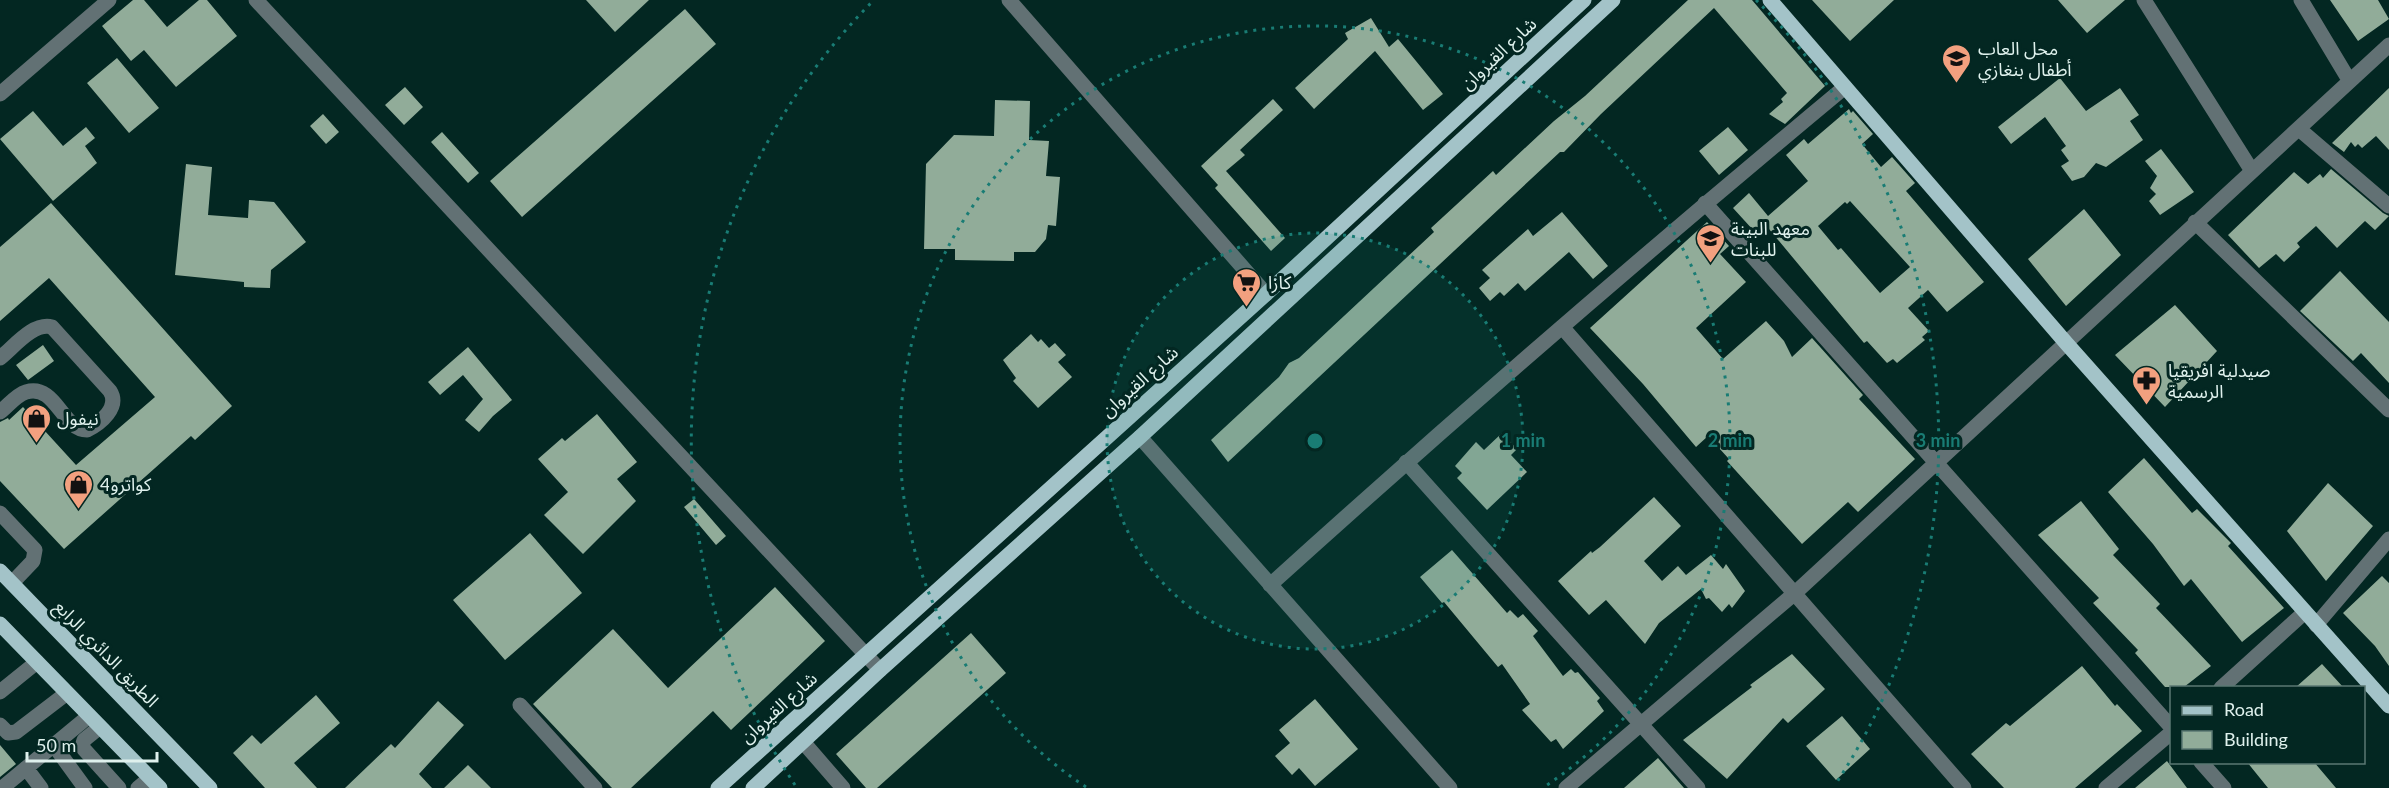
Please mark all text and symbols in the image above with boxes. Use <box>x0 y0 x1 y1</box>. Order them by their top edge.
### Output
street label: شارع القيروان <box>1455 12 1543 97</box>
place label: محل العاب أطفال بنغازي <box>1978 37 2072 83</box>
school or university icon: محل العاب أطفال بنغازي <box>1941 42 1973 84</box>
place label: معهد البينة للبنات <box>1731 217 1810 260</box>
school or university icon: معهد البينة للبنات <box>1694 222 1726 264</box>
supermarket icon: كازا <box>1231 266 1263 308</box>
place label: كازا <box>1268 271 1292 294</box>
street label: شارع القيروان <box>1096 341 1185 424</box>
place label: صيدلية افريقيا الرسمية <box>2168 359 2270 403</box>
pharmacy icon: صيدلية افريقيا الرسمية <box>2131 364 2163 406</box>
shop icon: نيفول <box>20 402 52 444</box>
place label: نيفول <box>57 407 98 430</box>
text: 1 min <box>1501 429 1545 451</box>
text: 2 min <box>1708 429 1752 451</box>
text: 3 min <box>1916 429 1960 451</box>
centre of rings <box>1305 431 1325 451</box>
shop icon: كواترو4 <box>63 468 95 510</box>
place label: كواترو4 <box>100 473 152 496</box>
street label: الطريق الدائري الرابع <box>47 595 164 714</box>
street label: شارع القيروان <box>735 667 824 750</box>
legend <box>2170 686 2365 764</box>
text: Road <box>2224 698 2264 720</box>
scale bar <box>27 725 158 763</box>
text: Building <box>2224 728 2288 750</box>
text: 50 m <box>36 734 76 756</box>

